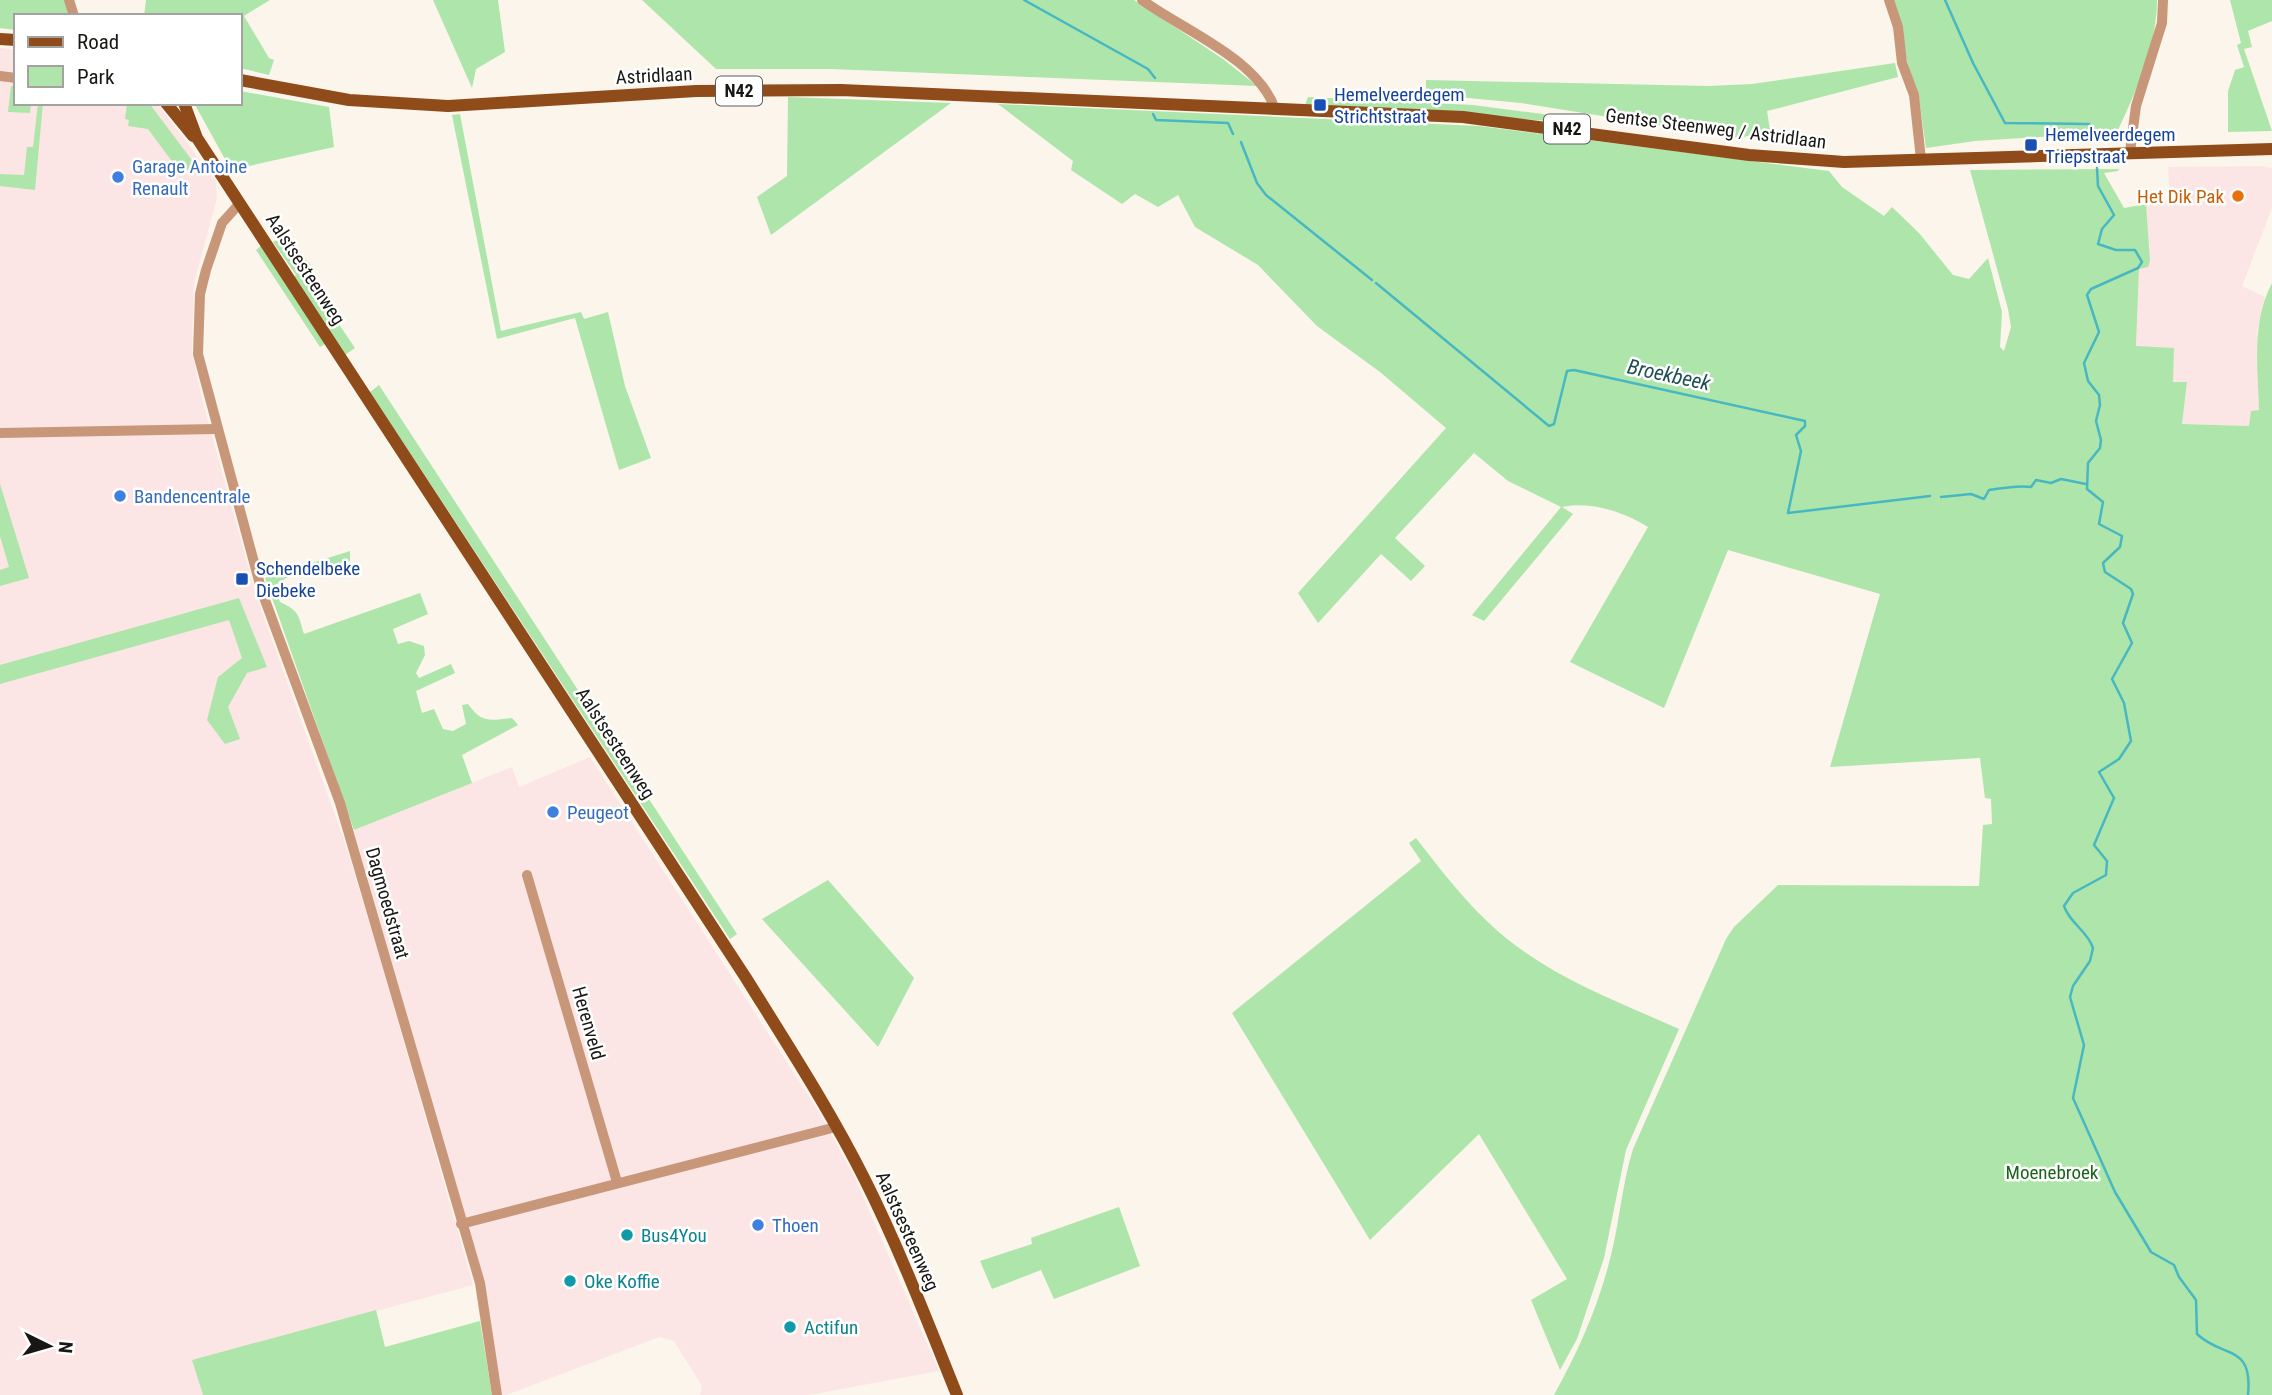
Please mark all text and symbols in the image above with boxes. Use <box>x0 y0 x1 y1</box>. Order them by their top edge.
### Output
legend <box>14 14 242 105</box>
text: Road <box>77 30 119 54</box>
street label: Astridlaan <box>615 62 693 89</box>
text: Park <box>77 65 115 89</box>
road number: N42 <box>716 76 762 106</box>
place label: Hemelveerdegem Strichtstraat <box>1334 83 1465 128</box>
marker: Hemelveerdegem Strichtstraat <box>1312 97 1328 113</box>
street label: Gentse Steenweg / Astridlaan <box>1604 104 1828 153</box>
road number: N42 <box>1544 114 1590 144</box>
place label: Hemelveerdegem Triepstraat <box>2045 123 2176 168</box>
marker: Hemelveerdegem Triepstraat <box>2023 137 2039 153</box>
place label: Garage Antoine Renault <box>132 155 247 200</box>
marker: Garage Antoine Renault <box>110 169 126 185</box>
place label: Het Dik Pak <box>2137 185 2224 208</box>
marker: Het Dik Pak <box>2230 188 2246 204</box>
street label: Aalstsesteenweg <box>261 209 350 329</box>
water label: Broekbeek <box>1625 354 1714 396</box>
place label: Bandencentrale <box>134 485 251 508</box>
marker: Bandencentrale <box>112 488 128 504</box>
place label: Schendelbeke Diebeke <box>256 557 360 602</box>
marker: Schendelbeke Diebeke <box>234 571 250 587</box>
street label: Aalstsesteenweg <box>571 683 660 803</box>
place label: Peugeot <box>567 801 629 824</box>
marker: Peugeot <box>545 804 561 820</box>
street label: Dagmoedstraat <box>361 845 414 962</box>
street label: Herenveld <box>567 984 610 1062</box>
park label: Moenebroek <box>2006 1161 2099 1184</box>
street label: Aalstsesteenweg <box>871 1168 944 1294</box>
place label: Thoen <box>772 1214 819 1237</box>
marker: Thoen <box>750 1217 766 1233</box>
place label: Bus4You <box>641 1224 707 1247</box>
marker: Bus4You <box>619 1227 635 1243</box>
place label: Oke Koffie <box>584 1270 660 1293</box>
marker: Oke Koffie <box>562 1273 578 1289</box>
north arrow <box>14 1311 84 1381</box>
place label: Actifun <box>804 1316 858 1339</box>
marker: Actifun <box>782 1319 798 1335</box>
text: N <box>53 1341 77 1354</box>

